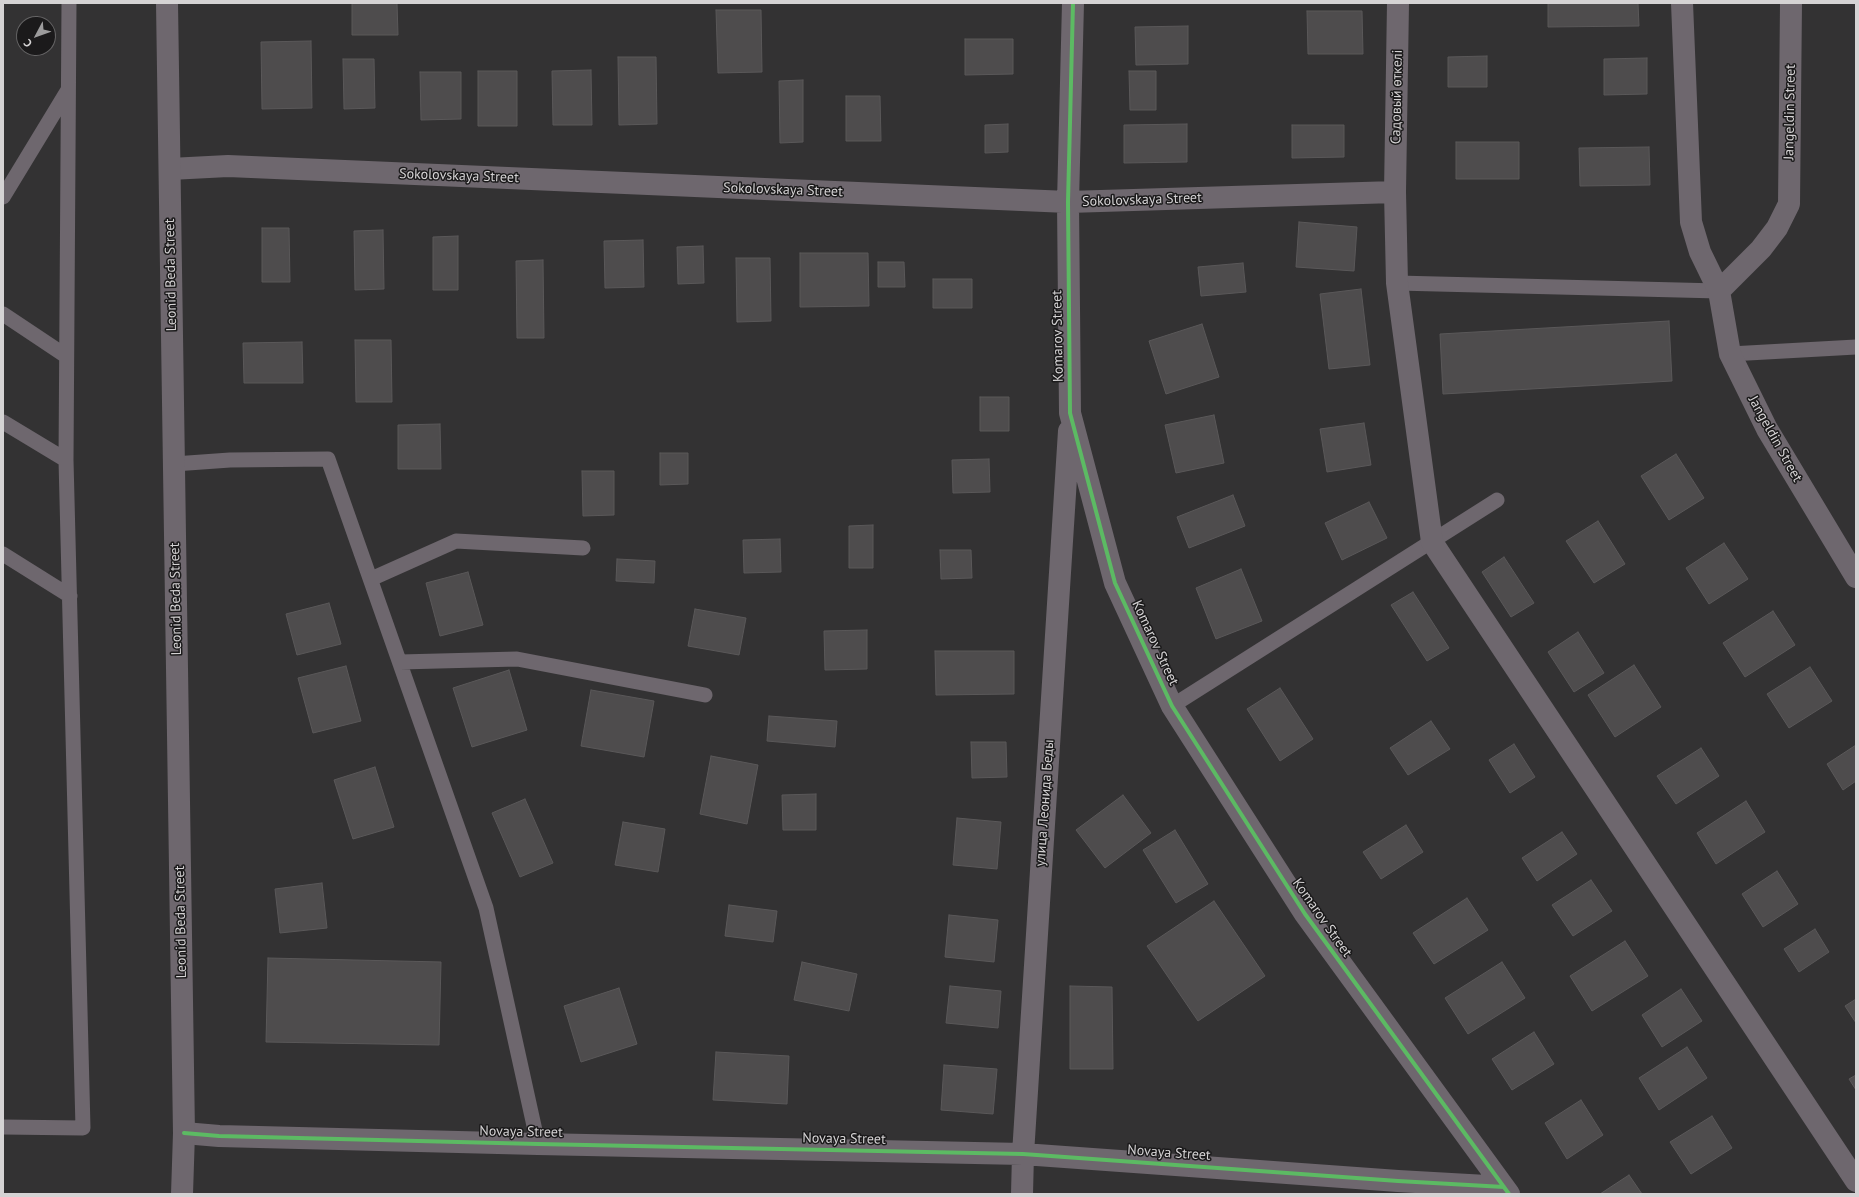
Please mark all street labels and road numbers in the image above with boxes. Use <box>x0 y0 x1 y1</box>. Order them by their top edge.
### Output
street label: Садовый өткелі <box>1388 50 1406 144</box>
street label: Jangeldin Street <box>1781 64 1799 160</box>
street label: Sokolovskaya Street <box>399 166 519 186</box>
street label: Sokolovskaya Street <box>723 180 843 200</box>
street label: Sokolovskaya Street <box>1082 190 1202 210</box>
street label: Leonid Beda Street <box>162 218 180 332</box>
street label: Komarov Street <box>1049 290 1067 382</box>
street label: Jangeldin Street <box>1744 393 1806 485</box>
street label: Leonid Beda Street <box>167 542 185 656</box>
street label: Komarov Street <box>1128 598 1182 688</box>
street label: улица Леонида Беды <box>1032 739 1058 867</box>
street label: Leonid Beda Street <box>172 865 190 979</box>
street label: Komarov Street <box>1289 875 1355 961</box>
street label: Novaya Street <box>479 1123 563 1141</box>
street label: Novaya Street <box>802 1130 886 1148</box>
street label: Novaya Street <box>1127 1142 1211 1164</box>

